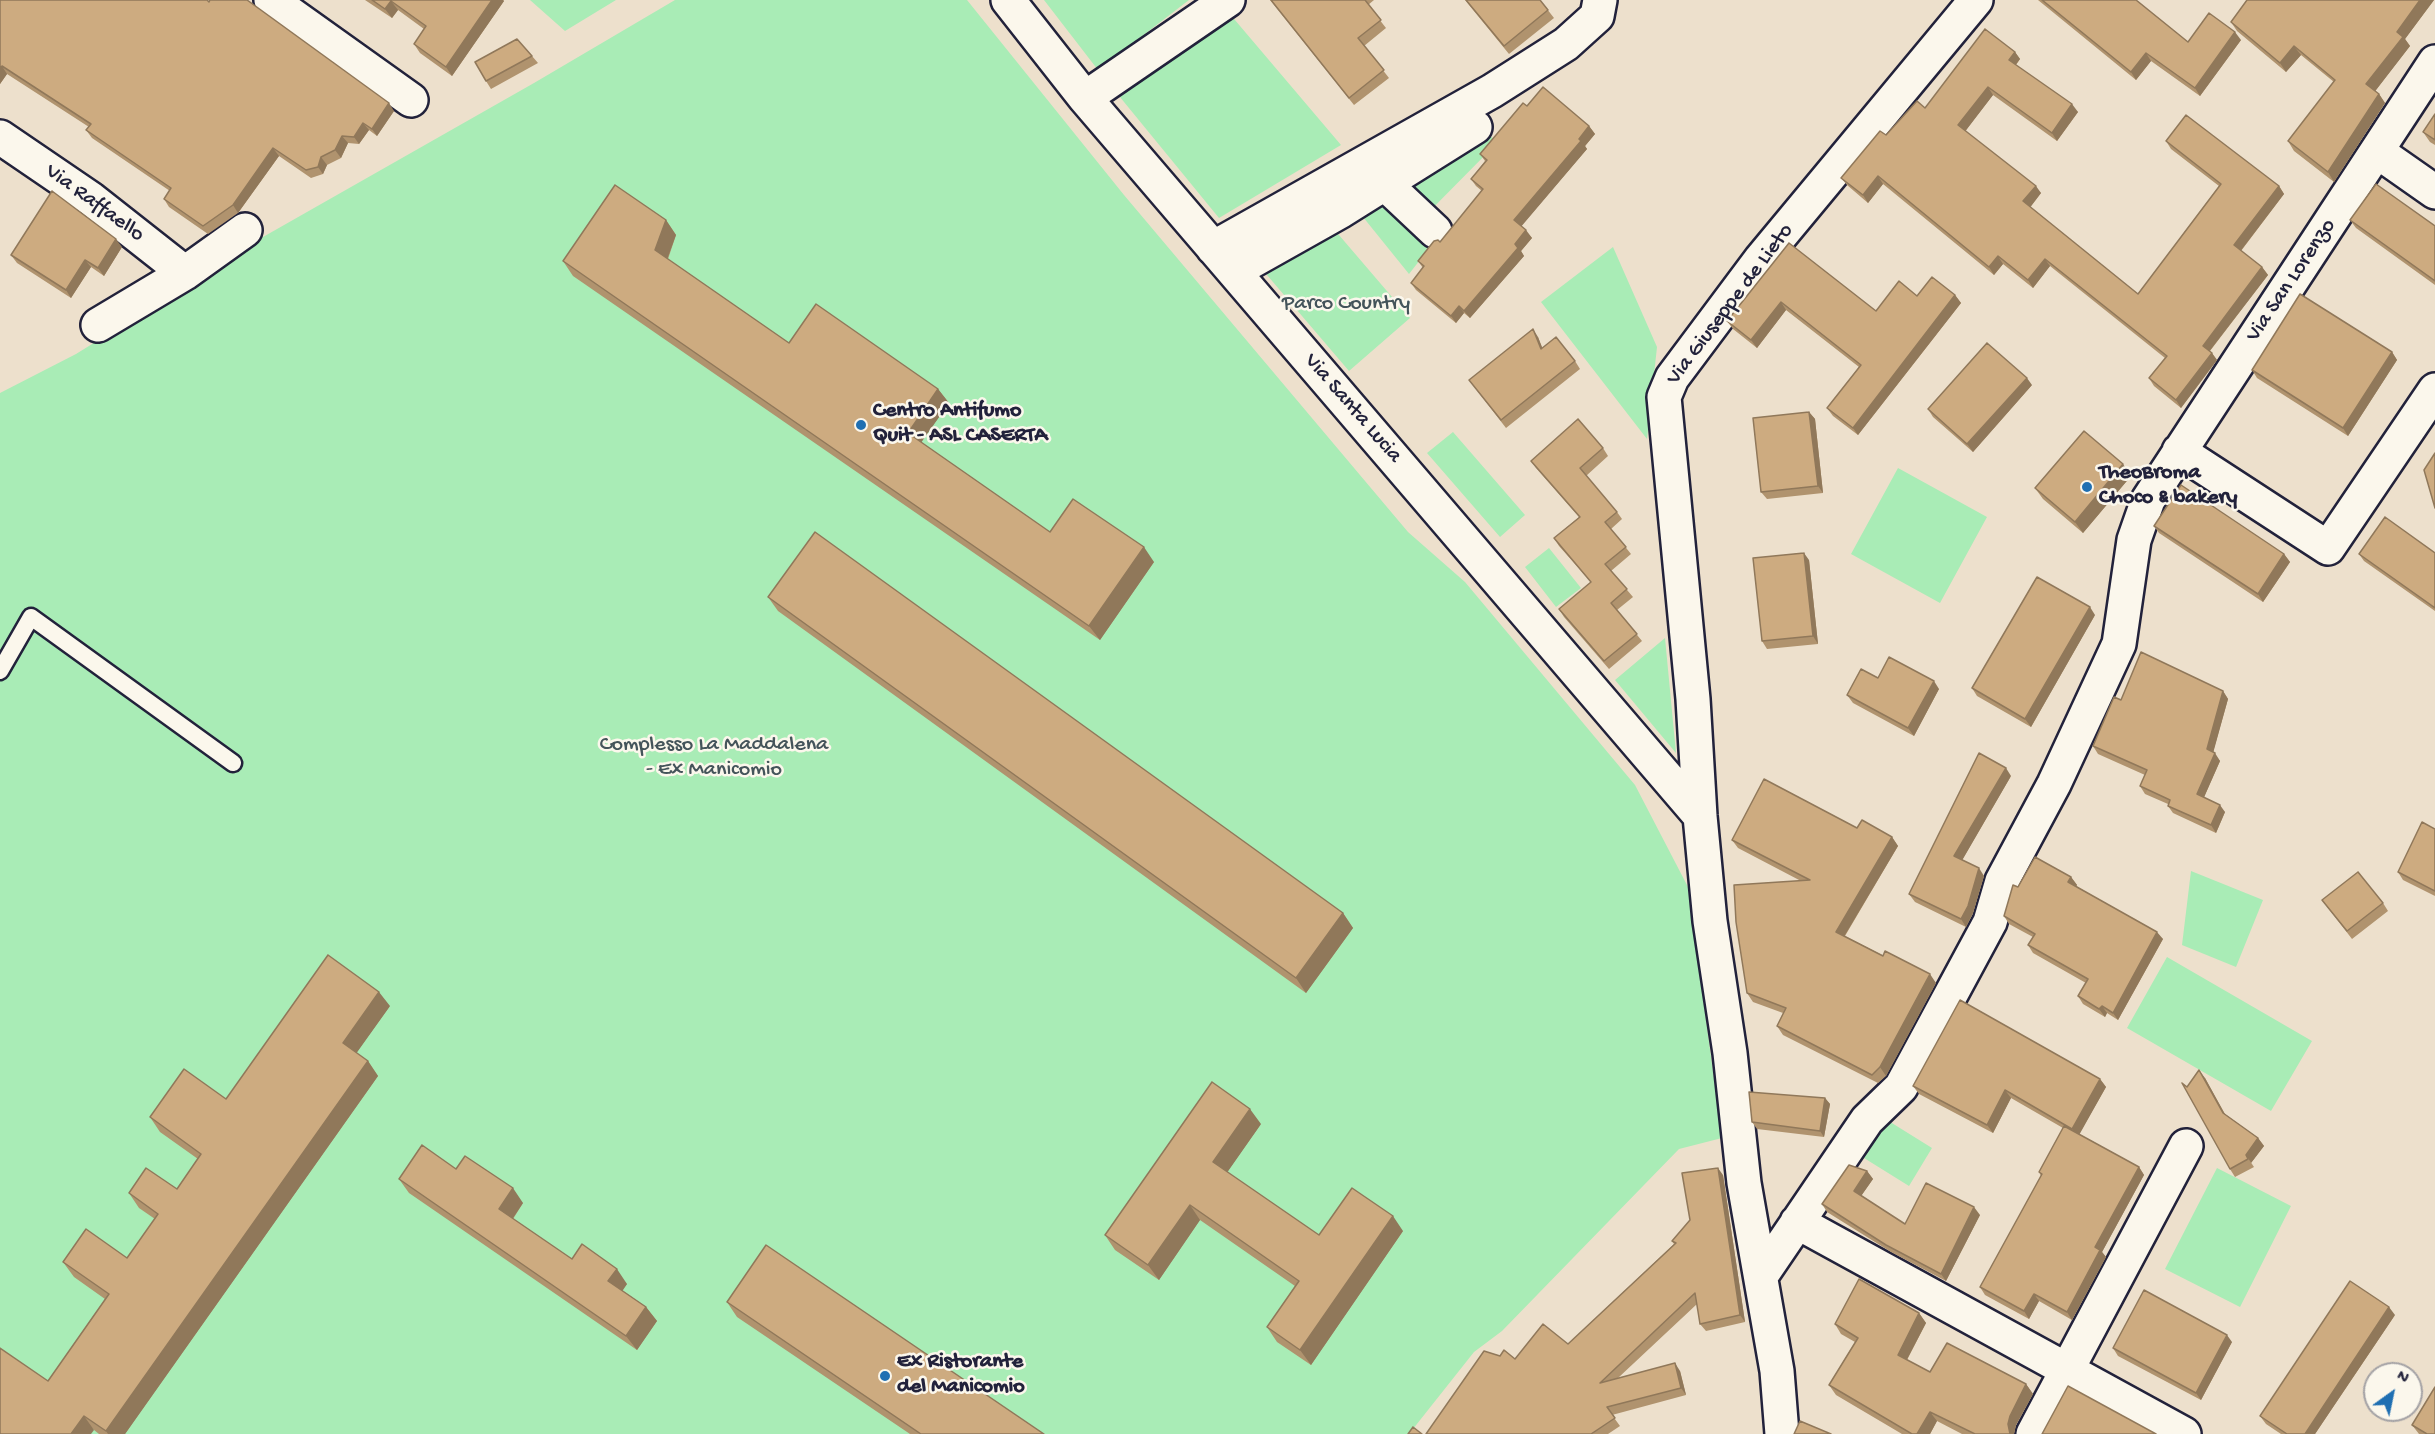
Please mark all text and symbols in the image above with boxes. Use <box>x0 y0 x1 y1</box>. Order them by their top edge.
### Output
street label: Via Raffaello <box>39 159 149 249</box>
street label: Via San Lorenzo <box>2241 214 2343 348</box>
street label: Via Giuseppe de Lieto <box>1662 219 1800 391</box>
park label: Parco Country <box>1282 292 1410 318</box>
street label: Via Santa Lucia <box>1297 349 1407 469</box>
place label: Centro Antifumo Quit - ASL CASERTA <box>873 399 1047 451</box>
marker: Centro Antifumo Quit - ASL CASERTA <box>854 418 868 432</box>
place label: TheoBroma Choco & bakery <box>2099 461 2237 512</box>
marker: TheoBroma Choco & bakery <box>2080 480 2094 494</box>
park label: Complesso La Maddalena - Ex Manicomio <box>600 733 828 784</box>
place label: Ex Ristorante del Manicomio <box>897 1350 1025 1402</box>
north arrow <box>2363 1362 2423 1422</box>
text: N <box>2392 1367 2412 1389</box>
marker: Ex Ristorante del Manicomio <box>878 1369 892 1383</box>

